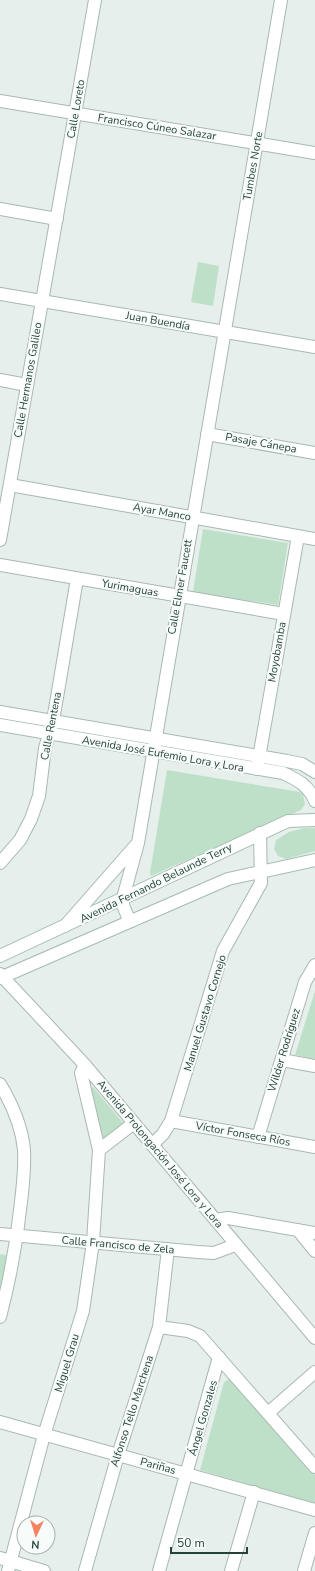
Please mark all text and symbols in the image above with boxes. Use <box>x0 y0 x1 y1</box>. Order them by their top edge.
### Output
street label: Calle Loreto <box>63 78 89 140</box>
street label: Francisco Cúneo Salazar <box>97 110 217 144</box>
street label: Tumbes Norte <box>240 130 266 202</box>
street label: Juan Buendía <box>124 308 192 334</box>
street label: Calle Hermanos Galileo <box>10 321 46 439</box>
street label: Pasaje Cánepa <box>224 429 298 457</box>
street label: Ayar Manco <box>132 500 192 524</box>
street label: Calle Elmer Faucett <box>164 538 196 636</box>
street label: Yurimaguas <box>99 575 160 600</box>
street label: Moyobamba <box>264 620 290 683</box>
street label: Calle Rentena <box>37 690 65 761</box>
street label: Avenida José Eufemio Lora y Lora <box>81 732 245 776</box>
street label: Avenida Fernando Belaunde Terry <box>77 839 235 926</box>
street label: Manuel Gustavo Cornejo <box>180 953 230 1073</box>
street label: Wilder Rodríguez <box>264 1006 304 1094</box>
street label: Avenida Prolongación José Lora y Lora <box>94 1077 227 1231</box>
street label: Víctor Fonseca Ríos <box>193 1118 292 1150</box>
street label: Calle Francisco de Zela <box>61 1233 175 1257</box>
street label: Miguel Grau <box>51 1332 83 1394</box>
street label: Alfonso Tello Marchena <box>107 1353 157 1469</box>
street label: Ángel Gonzales <box>184 1378 221 1458</box>
street label: Pariñas <box>138 1454 178 1478</box>
north arrow <box>16 1515 56 1555</box>
scale bar <box>171 1529 247 1555</box>
text: 50 m <box>177 1535 205 1551</box>
text: N <box>31 1537 40 1552</box>

